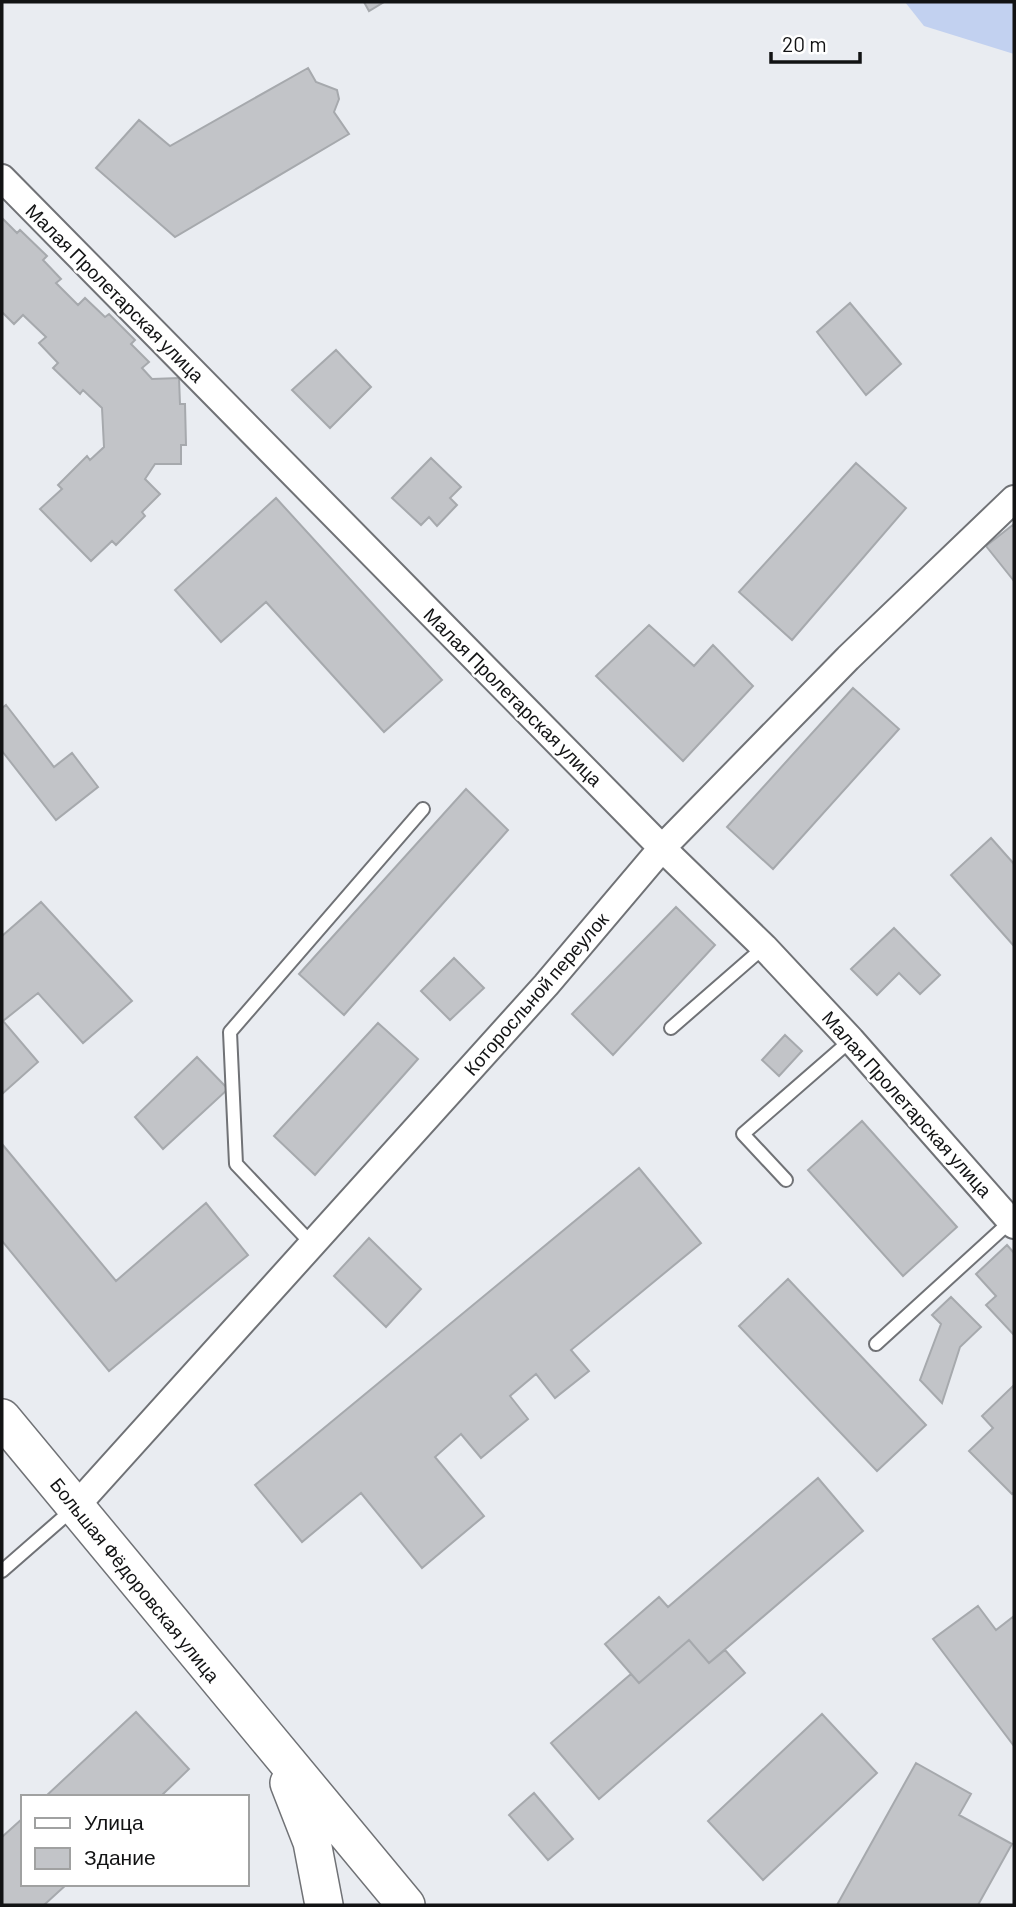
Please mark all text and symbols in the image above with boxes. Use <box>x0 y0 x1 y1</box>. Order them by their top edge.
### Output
scale bar <box>771 21 860 65</box>
text: 20 m <box>782 31 827 56</box>
street label: Малая Пролетарская улица <box>21 199 210 387</box>
street label: Малая Пролетарская улица <box>419 603 608 791</box>
street label: Которосльной переулок <box>459 907 613 1080</box>
street label: Малая Пролетарская улица <box>818 1006 997 1202</box>
street label: Большая Фёдоровская улица <box>46 1473 225 1687</box>
legend <box>21 1795 248 1886</box>
text: Улица <box>84 1809 144 1834</box>
text: Здание <box>84 1844 156 1869</box>

